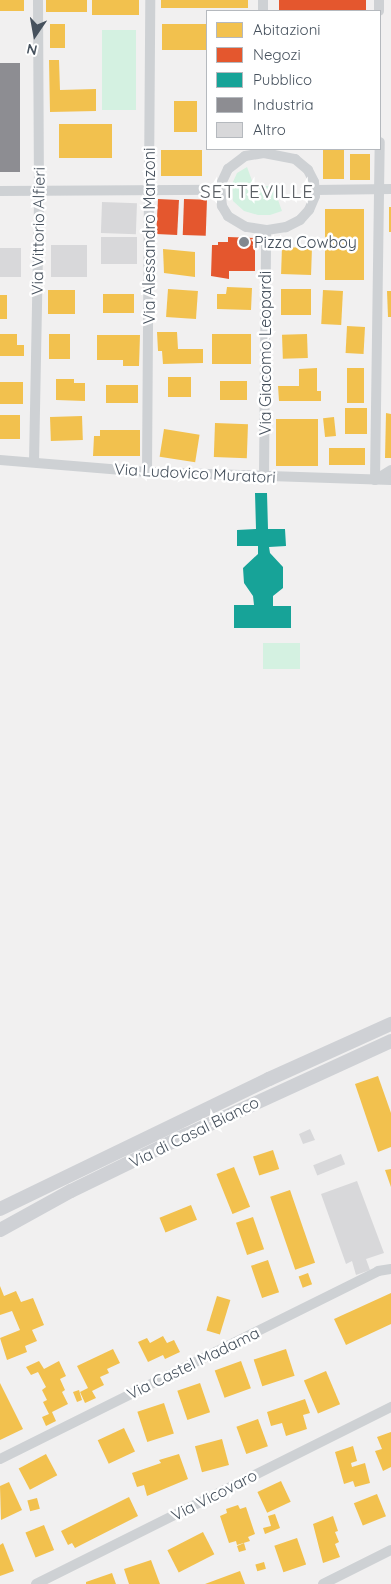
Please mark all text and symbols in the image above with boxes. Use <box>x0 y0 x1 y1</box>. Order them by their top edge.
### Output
north arrow <box>10 10 60 60</box>
legend <box>206 10 381 150</box>
text: Abitazioni <box>253 20 321 39</box>
text: N <box>25 40 39 60</box>
text: Negozi <box>253 45 301 64</box>
text: Pubblico <box>253 70 312 89</box>
text: Industria <box>253 95 313 114</box>
text: Altro <box>253 120 286 139</box>
street label: Via Alessandro Manzoni <box>139 148 159 324</box>
street label: Via Vittorio Alfieri <box>27 167 49 295</box>
district label: SETTEVILLE <box>199 181 315 203</box>
place label: Pizza Cowboy <box>254 232 357 252</box>
marker: Pizza Cowboy <box>238 236 250 248</box>
street label: Via Giacomo Leopardi <box>255 271 275 435</box>
street label: Via Ludovico Muratori <box>114 459 276 487</box>
street label: Via di Casal Bianco <box>126 1092 262 1172</box>
street label: Via Castel Madama <box>124 1323 262 1403</box>
street label: Via Vicovaro <box>168 1465 260 1525</box>

